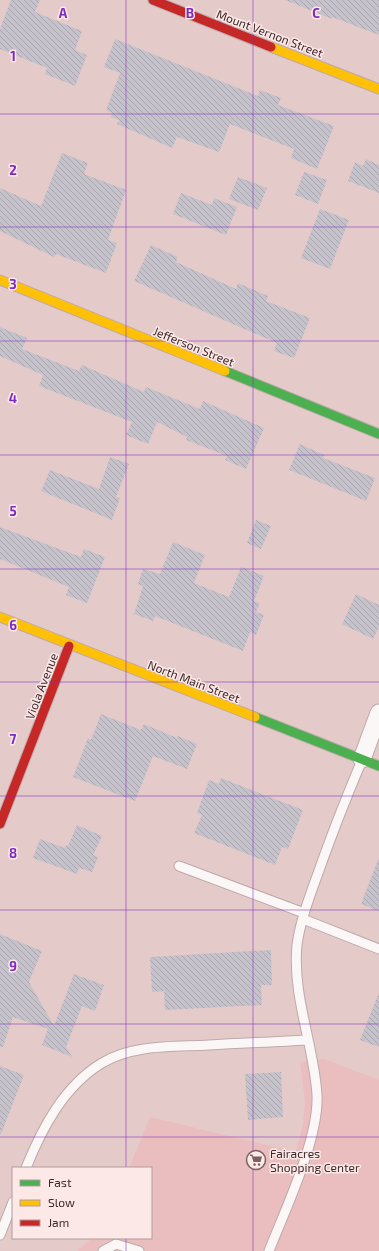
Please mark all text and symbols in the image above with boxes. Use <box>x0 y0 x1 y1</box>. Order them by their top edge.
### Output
text: A <box>59 5 68 21</box>
text: B <box>186 5 194 21</box>
text: C <box>312 5 320 21</box>
street label: Mount Vernon Street <box>215 6 326 60</box>
text: 1 <box>10 48 16 64</box>
text: 2 <box>9 162 17 178</box>
text: 3 <box>9 276 17 292</box>
street label: Jefferson Street <box>151 323 237 369</box>
text: 4 <box>9 390 17 406</box>
text: 5 <box>9 503 17 519</box>
text: 6 <box>9 617 17 633</box>
street label: Viola Avenue <box>22 651 60 721</box>
street label: North Main Street <box>146 657 242 705</box>
text: 7 <box>10 731 17 747</box>
text: 8 <box>9 845 17 861</box>
text: 9 <box>9 958 17 974</box>
place label: Fairacres Shopping Center <box>270 1146 360 1174</box>
supermarket icon: Fairacres Shopping Center <box>245 1149 267 1171</box>
legend <box>12 1167 152 1239</box>
text: Fast <box>48 1175 72 1189</box>
text: Slow <box>48 1195 75 1209</box>
text: Jam <box>48 1215 69 1229</box>

